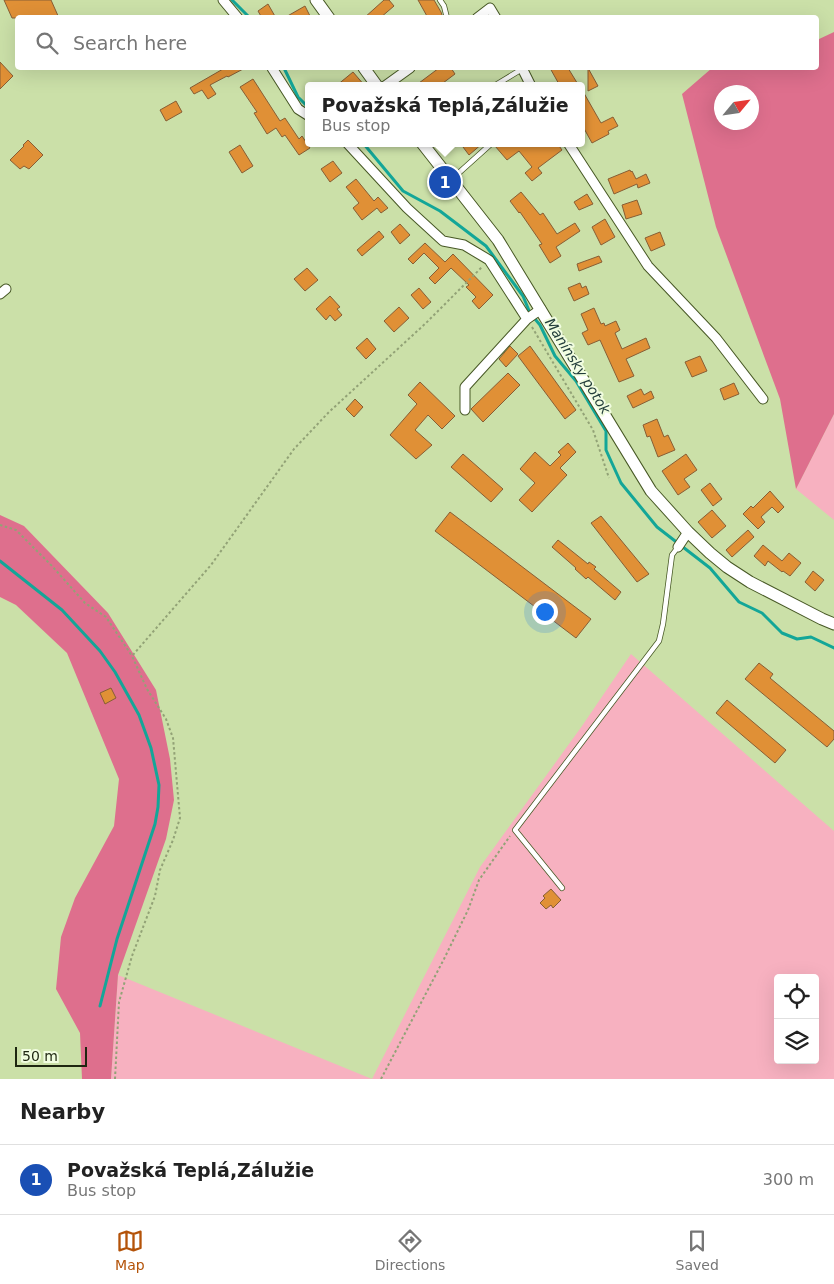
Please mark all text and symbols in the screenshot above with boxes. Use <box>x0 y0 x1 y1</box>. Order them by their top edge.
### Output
search box <box>15 15 819 70</box>
icon: search <box>33 29 61 57</box>
text: Search here <box>73 32 187 54</box>
popup <box>305 82 585 147</box>
north arrow <box>714 85 759 130</box>
text: Považská Teplá,Zálužie <box>321 94 569 116</box>
text: Bus stop <box>321 116 390 135</box>
pin: 1 <box>429 163 461 201</box>
water label: Manínsky potok <box>542 315 614 418</box>
your location <box>532 599 558 625</box>
map controls <box>774 974 819 1064</box>
button: locate <box>774 974 819 1019</box>
button: layers <box>774 1019 819 1064</box>
scale bar <box>15 1044 88 1067</box>
text: 50 m <box>22 1048 58 1064</box>
text: Nearby <box>20 1100 105 1124</box>
text: Považská Teplá,Zálužie <box>67 1159 314 1181</box>
text: 1 <box>30 1170 42 1189</box>
text: 300 m <box>763 1170 814 1189</box>
text: Bus stop <box>67 1181 136 1200</box>
tab: Map <box>115 1227 145 1273</box>
tab: Directions <box>375 1227 445 1273</box>
tab: Saved <box>676 1227 719 1273</box>

